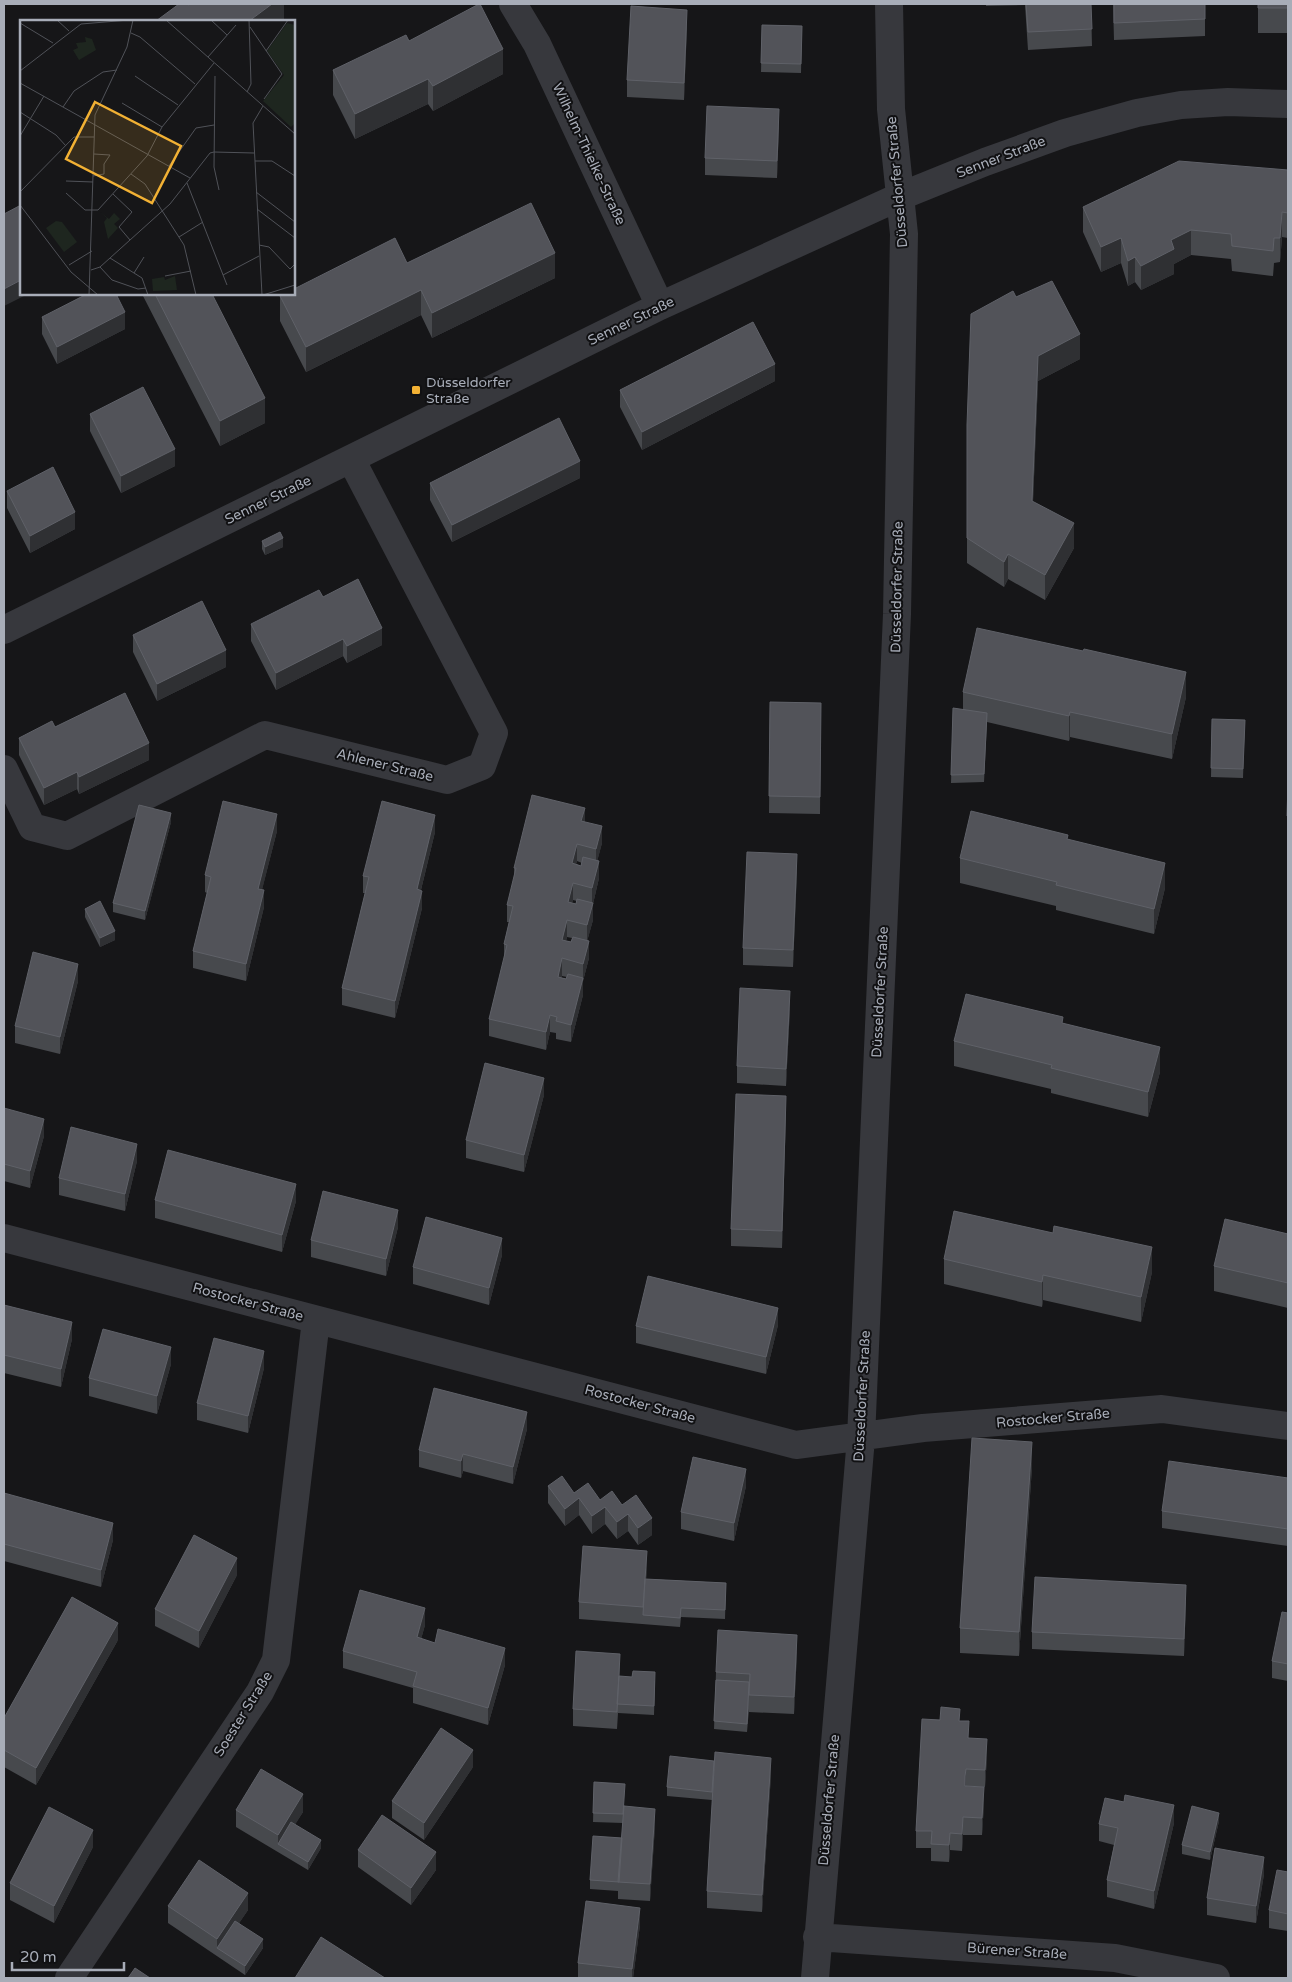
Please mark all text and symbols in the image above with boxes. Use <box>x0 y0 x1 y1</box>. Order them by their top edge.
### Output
inset map <box>20 20 295 295</box>
street label: Wilhelm-Thielke-Straße <box>549 80 629 228</box>
street label: Düsseldorfer Straße <box>883 116 911 248</box>
street label: Senner Straße <box>954 132 1048 182</box>
street label: Senner Straße <box>585 293 677 349</box>
place label: Düsseldorfer Straße <box>426 374 511 407</box>
marker: Düsseldorfer Straße <box>410 384 422 396</box>
street label: Senner Straße <box>222 472 314 528</box>
street label: Düsseldorfer Straße <box>887 521 907 653</box>
street label: Ahlener Straße <box>335 745 435 785</box>
street label: Düsseldorfer Straße <box>868 926 892 1058</box>
street label: Rostocker Straße <box>191 1279 305 1325</box>
street label: Düsseldorfer Straße <box>850 1330 874 1462</box>
street label: Rostocker Straße <box>583 1381 697 1427</box>
street label: Rostocker Straße <box>995 1405 1111 1431</box>
street label: Soester Straße <box>210 1668 276 1760</box>
street label: Düsseldorfer Straße <box>815 1734 843 1866</box>
street label: Bürener Straße <box>967 1939 1068 1963</box>
scale bar <box>12 1940 125 1972</box>
text: 20 m <box>20 1948 57 1966</box>

